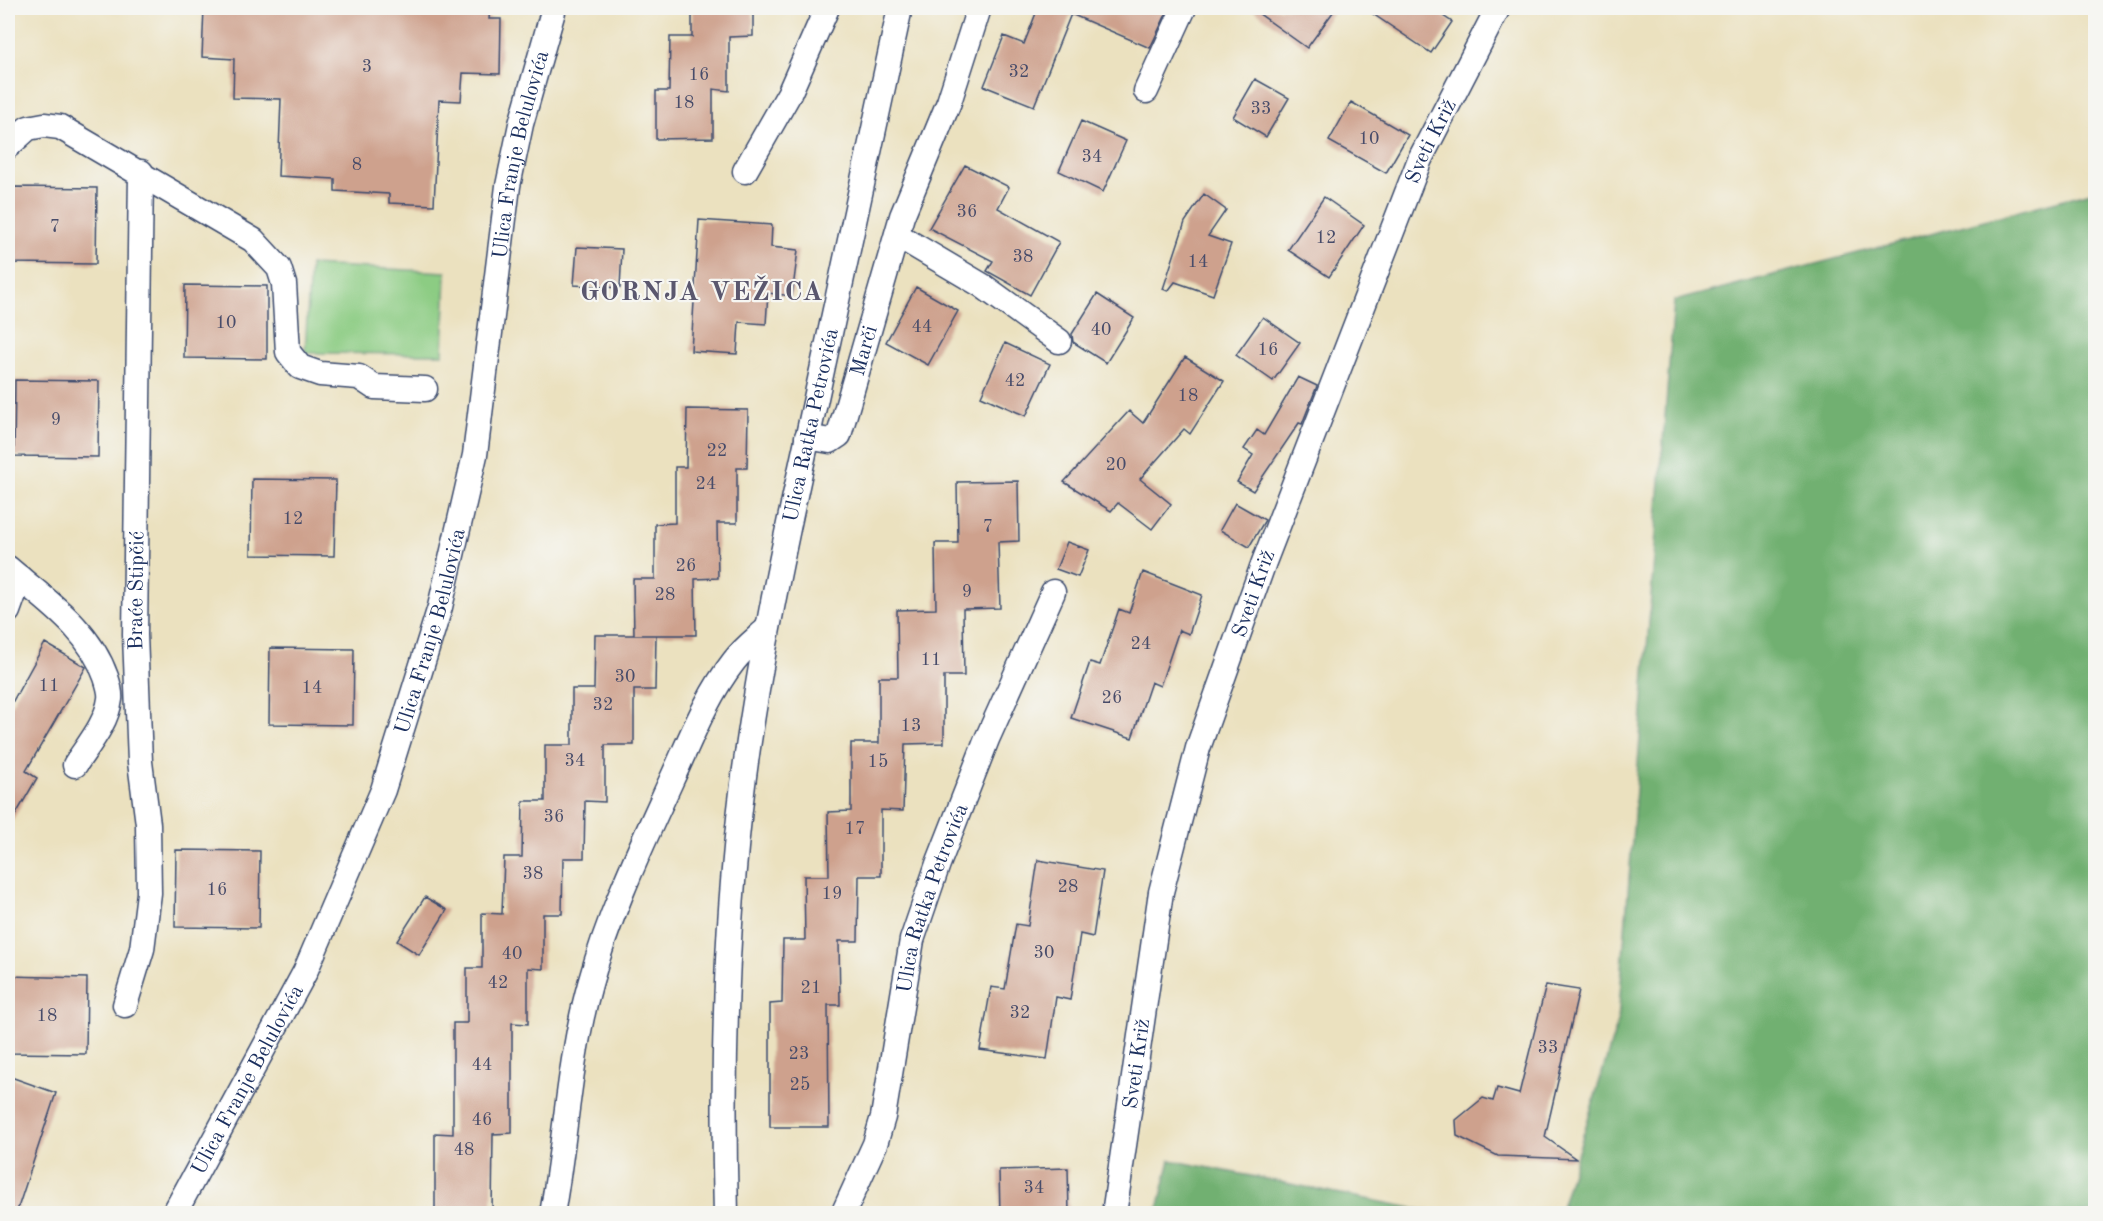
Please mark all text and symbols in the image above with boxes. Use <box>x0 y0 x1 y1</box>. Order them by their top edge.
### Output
street label: Ulica Franje Belulovića <box>490 48 553 260</box>
house number: 3 <box>362 58 372 76</box>
house number: 32 <box>1009 63 1029 81</box>
house number: 16 <box>689 66 709 84</box>
house number: 18 <box>674 94 694 112</box>
street label: Sveti Križ <box>1403 96 1461 187</box>
house number: 33 <box>1251 100 1271 118</box>
house number: 10 <box>1359 130 1379 148</box>
house number: 34 <box>1082 148 1102 166</box>
house number: 8 <box>352 156 362 174</box>
house number: 36 <box>957 203 977 221</box>
house number: 7 <box>50 218 60 236</box>
house number: 12 <box>1316 229 1336 247</box>
house number: 38 <box>1013 248 1033 266</box>
house number: 14 <box>1188 253 1208 271</box>
district label: GORNJA VEŽICA <box>580 275 824 306</box>
house number: 10 <box>216 314 236 332</box>
house number: 44 <box>912 318 932 336</box>
house number: 40 <box>1091 321 1111 339</box>
street label: Marči <box>848 323 882 379</box>
street label: Ulica Ratka Petrovića <box>781 326 843 524</box>
house number: 16 <box>1258 341 1278 359</box>
house number: 42 <box>1005 372 1025 390</box>
house number: 18 <box>1178 387 1198 405</box>
house number: 9 <box>51 411 61 429</box>
house number: 22 <box>707 442 727 460</box>
house number: 20 <box>1106 456 1126 474</box>
house number: 24 <box>696 475 716 493</box>
house number: 12 <box>283 510 303 528</box>
house number: 7 <box>983 518 993 536</box>
street label: Ulica Franje Belulovića <box>392 527 470 737</box>
street label: Braće Stipčić <box>126 531 148 650</box>
street label: Sveti Križ <box>1229 547 1280 641</box>
house number: 26 <box>676 557 696 575</box>
house number: 9 <box>962 583 972 601</box>
house number: 28 <box>655 586 675 604</box>
house number: 24 <box>1131 635 1151 653</box>
house number: 11 <box>921 651 941 669</box>
house number: 30 <box>615 668 635 686</box>
house number: 11 <box>39 677 59 695</box>
house number: 14 <box>302 679 322 697</box>
house number: 26 <box>1102 689 1122 707</box>
house number: 32 <box>593 696 613 714</box>
house number: 13 <box>901 717 921 735</box>
house number: 34 <box>565 752 585 770</box>
house number: 15 <box>868 753 888 771</box>
street label: Ulica Ratka Petrovića <box>894 801 973 995</box>
house number: 36 <box>544 808 564 826</box>
house number: 17 <box>845 820 865 838</box>
house number: 38 <box>523 865 543 883</box>
house number: 28 <box>1058 878 1078 896</box>
house number: 16 <box>207 881 227 899</box>
house number: 19 <box>822 885 842 903</box>
house number: 30 <box>1034 944 1054 962</box>
house number: 40 <box>502 945 522 963</box>
house number: 42 <box>488 974 508 992</box>
house number: 21 <box>801 979 821 997</box>
street label: Ulica Franje Belulovića <box>188 982 308 1179</box>
house number: 32 <box>1010 1004 1030 1022</box>
house number: 18 <box>37 1007 57 1025</box>
street label: Sveti Križ <box>1120 1017 1154 1110</box>
house number: 33 <box>1538 1039 1558 1057</box>
house number: 23 <box>789 1045 809 1063</box>
house number: 44 <box>472 1056 492 1074</box>
house number: 25 <box>790 1076 810 1094</box>
house number: 46 <box>472 1111 492 1129</box>
house number: 48 <box>454 1141 474 1159</box>
house number: 34 <box>1024 1179 1044 1197</box>

